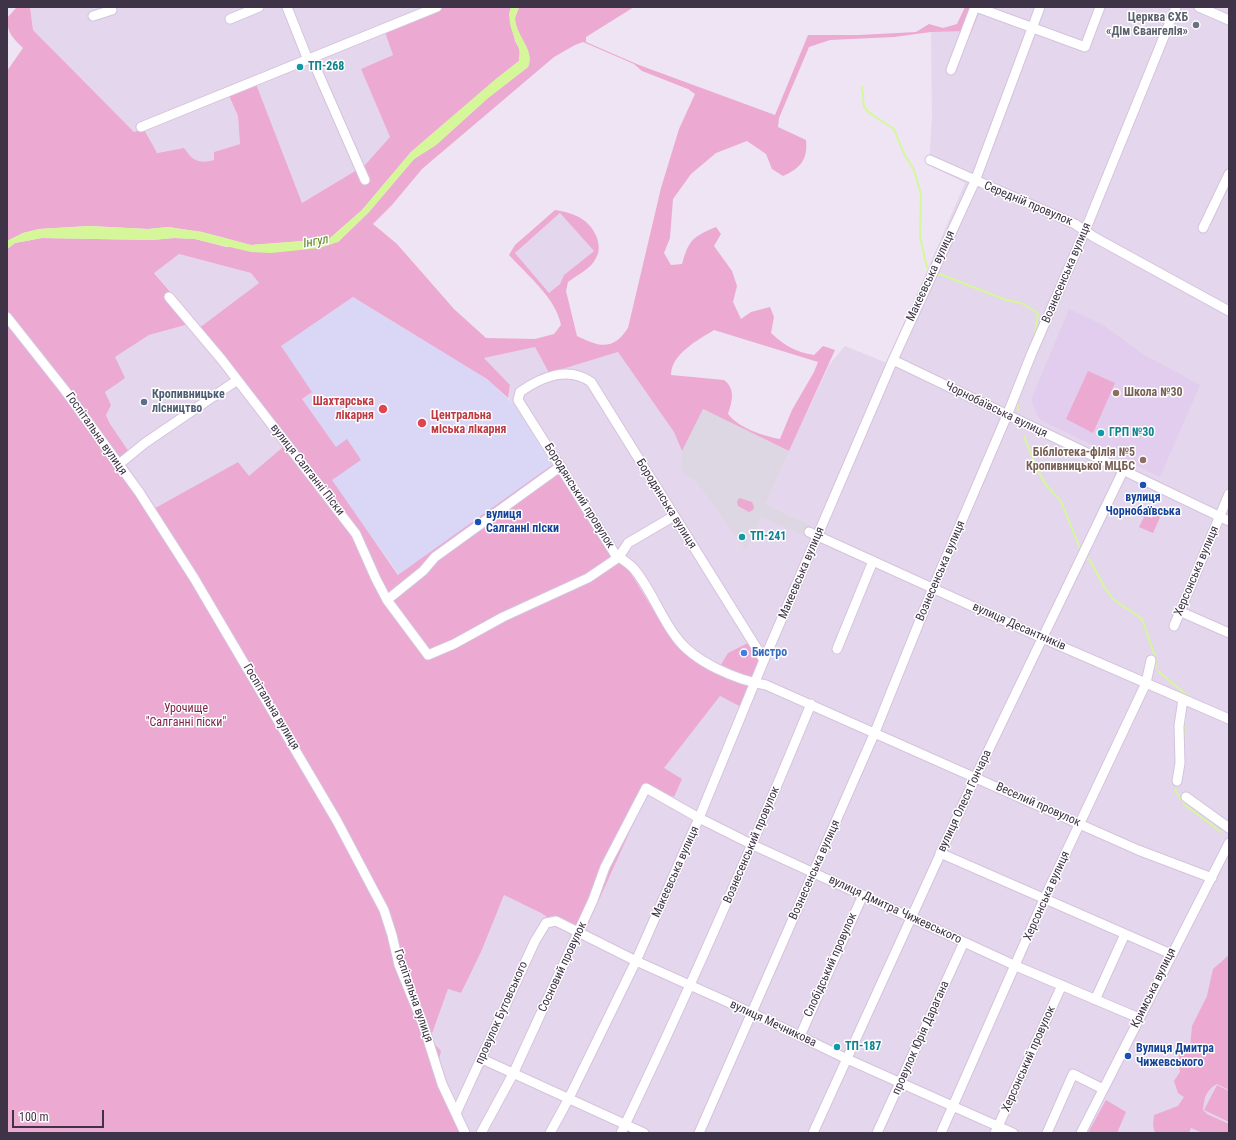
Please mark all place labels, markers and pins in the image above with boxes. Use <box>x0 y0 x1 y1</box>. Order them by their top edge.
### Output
place label: Церква ЄХБ «Дім Євангелія» <box>1106 11 1188 39</box>
marker: Церква ЄХБ «Дім Євангелія» <box>1191 20 1201 30</box>
place label: ТП-268 <box>308 60 344 74</box>
marker: ТП-268 <box>295 62 305 72</box>
place label: Школа №30 <box>1124 386 1183 400</box>
place label: Кропивницьке лісництво <box>152 388 225 416</box>
marker: Школа №30 <box>1111 388 1121 398</box>
place label: Шахтарська лікарня <box>313 395 374 423</box>
marker: Кропивницьке лісництво <box>139 397 149 407</box>
marker: Шахтарська лікарня <box>377 403 389 415</box>
place label: Центральна міська лікарня <box>431 409 506 437</box>
marker: Центральна міська лікарня <box>416 417 428 429</box>
place label: ГРП №30 <box>1109 426 1154 440</box>
marker: ГРП №30 <box>1096 428 1106 438</box>
place label: Бібліотека-філія №5 Кропивницької МЦБС <box>1026 446 1135 474</box>
marker: Бібліотека-філія №5 Кропивницької МЦБС <box>1138 455 1148 465</box>
marker: вулиця Чорнобаївська <box>1138 480 1148 490</box>
place label: вулиця Чорнобаївська <box>1105 491 1181 519</box>
place label: вулиця Салганні піски <box>486 508 559 536</box>
marker: вулиця Салганні піски <box>473 517 483 527</box>
place label: ТП-241 <box>750 530 786 544</box>
marker: ТП-241 <box>737 532 747 542</box>
place label: Бистро <box>752 646 787 660</box>
marker: Бистро <box>739 648 749 658</box>
place label: ТП-187 <box>845 1040 881 1054</box>
marker: ТП-187 <box>832 1042 842 1052</box>
place label: Вулиця Дмитра Чижевського <box>1136 1042 1214 1070</box>
marker: Вулиця Дмитра Чижевського <box>1123 1051 1133 1061</box>

